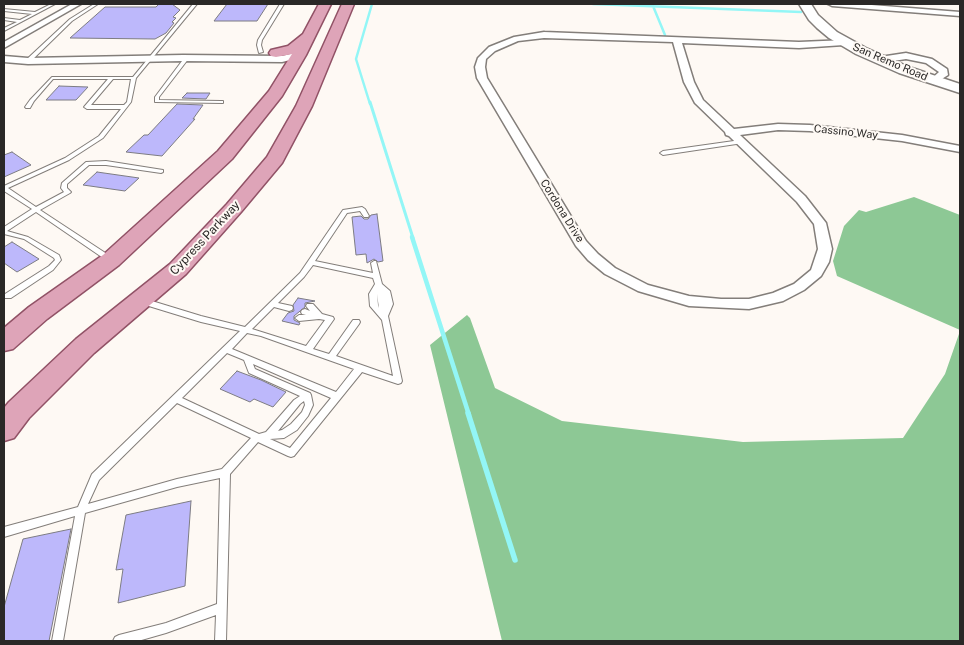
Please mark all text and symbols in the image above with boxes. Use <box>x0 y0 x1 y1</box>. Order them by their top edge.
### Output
street label: San Remo Road <box>850 40 930 84</box>
street label: Cassino Way <box>813 122 879 142</box>
street label: Cordona Drive <box>537 177 587 245</box>
street label: Cypress Parkway <box>167 198 243 278</box>

